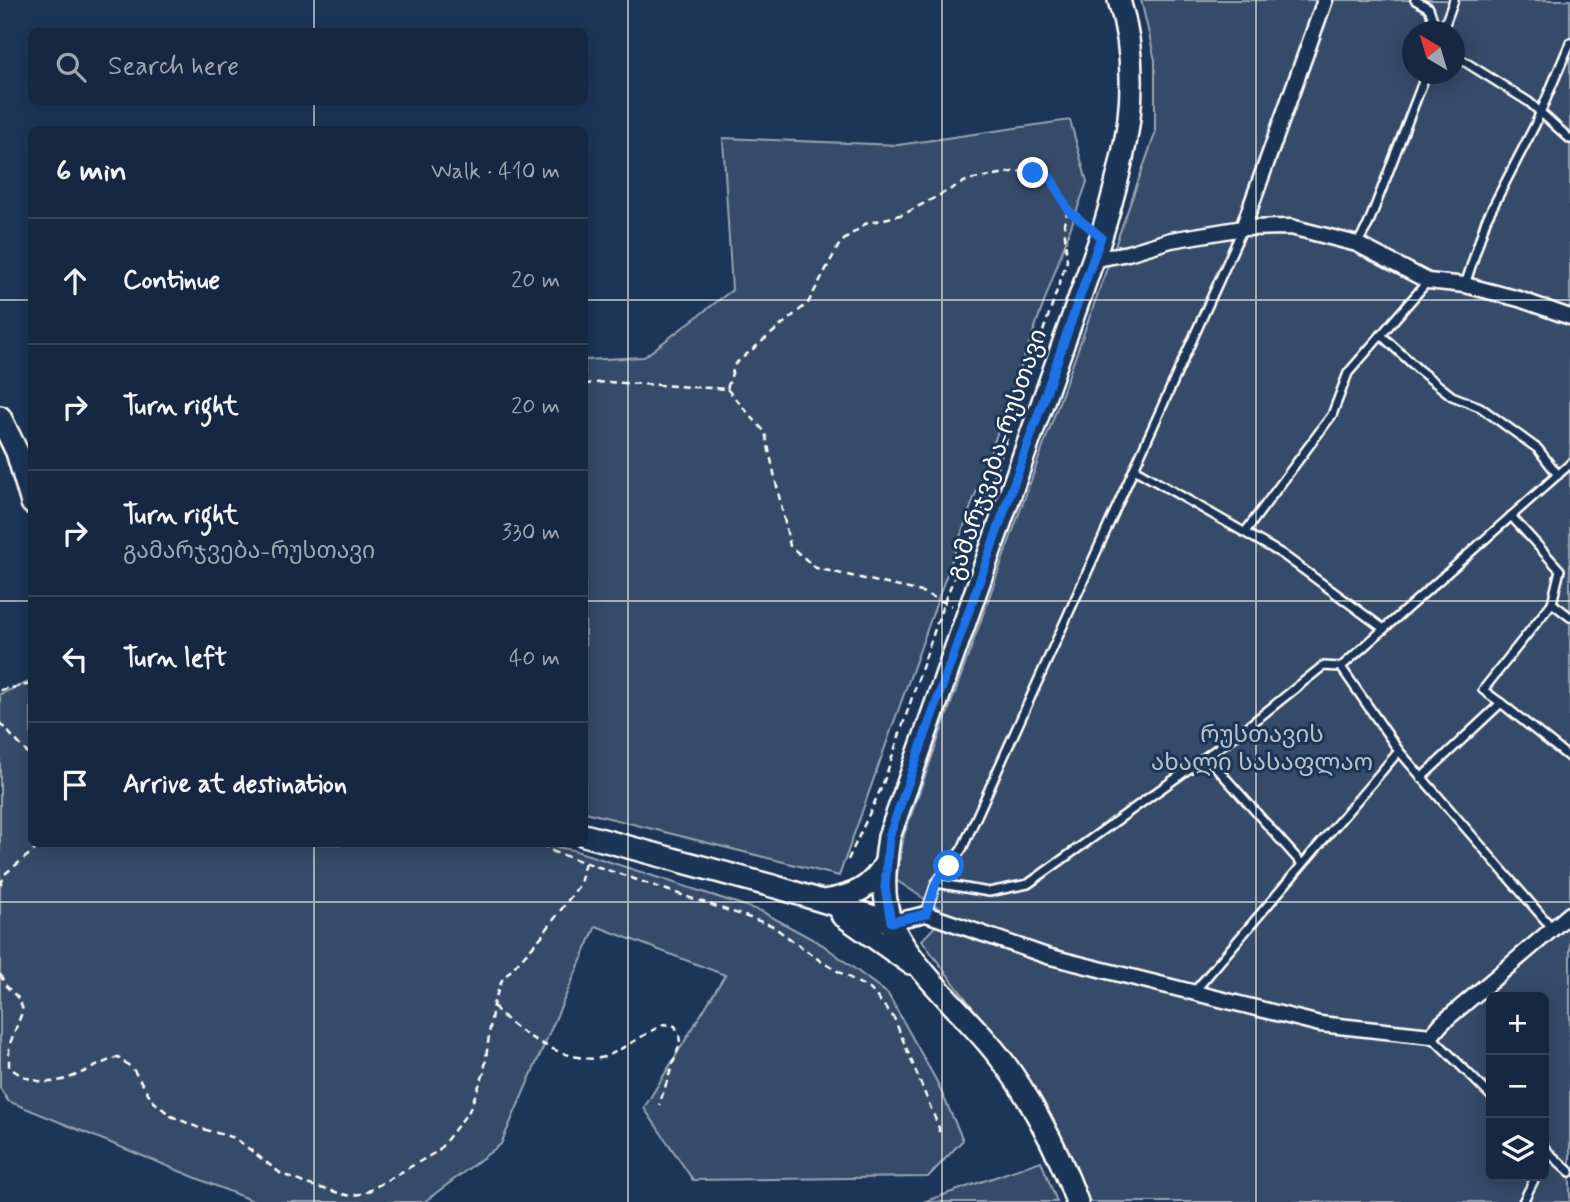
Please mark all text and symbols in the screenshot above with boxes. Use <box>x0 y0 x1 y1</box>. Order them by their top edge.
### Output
north arrow <box>1402 21 1465 84</box>
search box <box>28 28 588 105</box>
icon: search <box>52 48 90 86</box>
text: Search here <box>108 50 239 84</box>
text: 6 min <box>56 152 127 191</box>
text: Walk · 410 m <box>431 157 560 187</box>
route end <box>1017 157 1048 188</box>
icon: ahead <box>56 262 94 300</box>
text: Continue <box>123 264 220 298</box>
text: 20 m <box>511 266 560 296</box>
street label: გამარჯვება-რუსთავი <box>940 325 1055 584</box>
icon: right <box>56 388 94 426</box>
text: Turn right <box>123 390 239 424</box>
text: 20 m <box>511 392 560 422</box>
text: Turn right <box>123 499 239 533</box>
icon: right <box>56 514 94 552</box>
text: 330 m <box>502 518 560 548</box>
text: გამარჯვება-რუსთავი <box>123 537 375 567</box>
icon: left <box>56 640 94 678</box>
text: Turn left <box>123 642 227 676</box>
text: 40 m <box>509 644 560 674</box>
park label: რუსთავის ახალი სასაფლაო <box>1151 720 1373 779</box>
icon: arrive <box>56 766 94 804</box>
text: Arrive at destination <box>123 768 347 802</box>
route start <box>933 850 964 881</box>
map controls <box>1486 992 1549 1181</box>
button: + <box>1486 992 1549 1055</box>
button: − <box>1486 1055 1549 1118</box>
button: layers <box>1486 1118 1549 1181</box>

